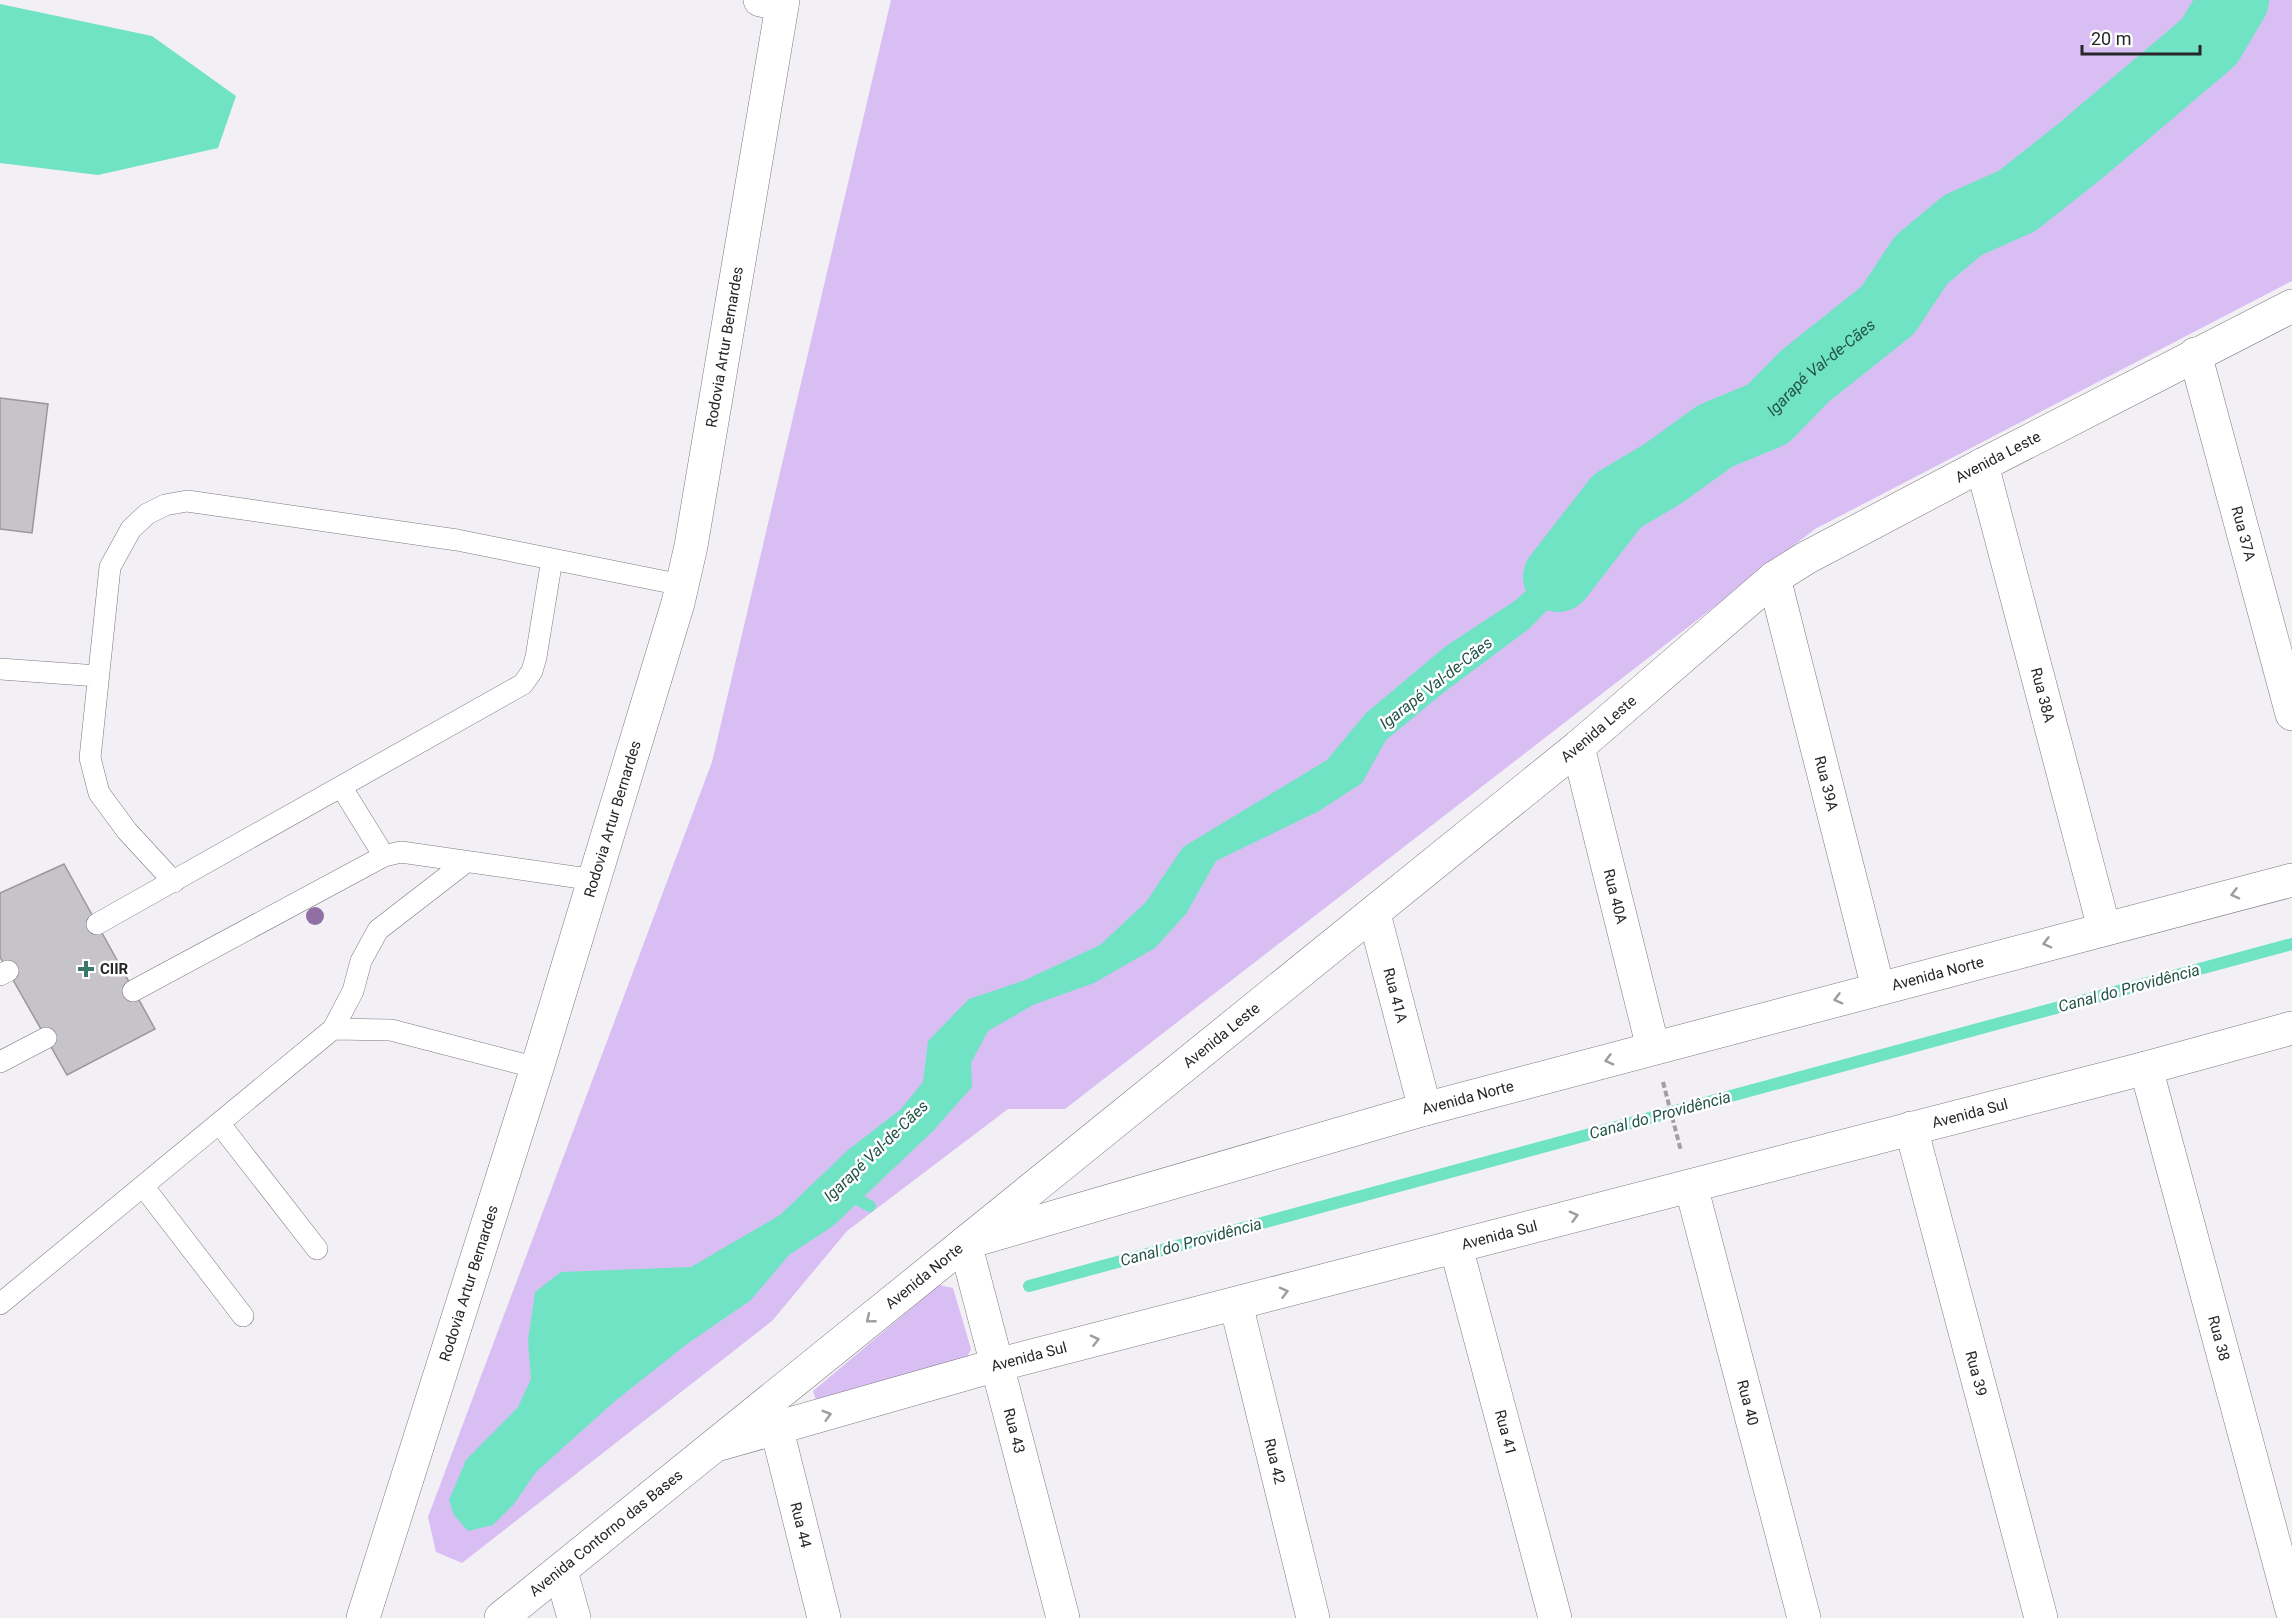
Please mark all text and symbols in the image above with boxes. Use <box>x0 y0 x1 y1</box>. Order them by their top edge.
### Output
scale bar <box>2082 18 2200 56</box>
text: 20 m <box>2091 28 2131 49</box>
street label: Rodovia Artur Bernardes <box>702 265 747 429</box>
water label: Igarapé Val-de-Cães <box>1762 315 1879 419</box>
street label: Avenida Leste <box>1952 427 2044 486</box>
street label: Rua 37A <box>2227 504 2259 563</box>
water label: Igarapé Val-de-Cães <box>1376 633 1496 733</box>
street label: Rua 38A <box>2027 666 2059 725</box>
street label: Avenida Leste <box>1557 692 1640 766</box>
street label: Rodovia Artur Bernardes <box>580 739 645 900</box>
street label: Rua 39A <box>1811 754 1842 813</box>
street label: Rua 40A <box>1600 867 1631 926</box>
one-way arrow <box>2230 887 2241 899</box>
one-way arrow <box>2042 936 2052 948</box>
street label: Avenida Norte <box>1890 953 1986 994</box>
marker: CIIR <box>77 960 95 978</box>
place label: CIIR <box>100 960 129 978</box>
water label: Canal do Providência <box>2056 960 2202 1016</box>
street label: Rua 41A <box>1379 966 1411 1025</box>
one-way arrow <box>1833 992 1844 1004</box>
street label: Avenida Leste <box>1179 999 1264 1072</box>
one-way arrow <box>1604 1053 1615 1065</box>
street label: Avenida Norte <box>1420 1077 1516 1118</box>
water label: Canal do Providência <box>1587 1087 1733 1143</box>
street label: Avenida Sul <box>1930 1095 2010 1132</box>
water label: Igarapé Val-de-Cães <box>820 1096 932 1206</box>
street label: Rodovia Artur Bernardes <box>436 1203 502 1364</box>
one-way arrow <box>1569 1211 1579 1224</box>
water label: Canal do Providência <box>1118 1214 1264 1270</box>
street label: Avenida Sul <box>1460 1217 1539 1254</box>
street label: Avenida Norte <box>882 1239 967 1313</box>
one-way arrow <box>1279 1286 1289 1299</box>
one-way arrow <box>866 1311 877 1322</box>
street label: Rua 38 <box>2204 1314 2234 1363</box>
one-way arrow <box>1090 1335 1100 1348</box>
street label: Avenida Sul <box>989 1338 1069 1375</box>
street label: Rua 39 <box>1961 1349 1991 1398</box>
street label: Rua 40 <box>1733 1378 1762 1427</box>
street label: Rua 43 <box>1000 1406 1029 1455</box>
street label: Rua 41 <box>1491 1408 1520 1457</box>
one-way arrow <box>821 1410 831 1422</box>
street label: Rua 42 <box>1260 1437 1289 1486</box>
street label: Avenida Contorno das Bases <box>526 1466 686 1600</box>
street label: Rua 44 <box>786 1500 815 1550</box>

